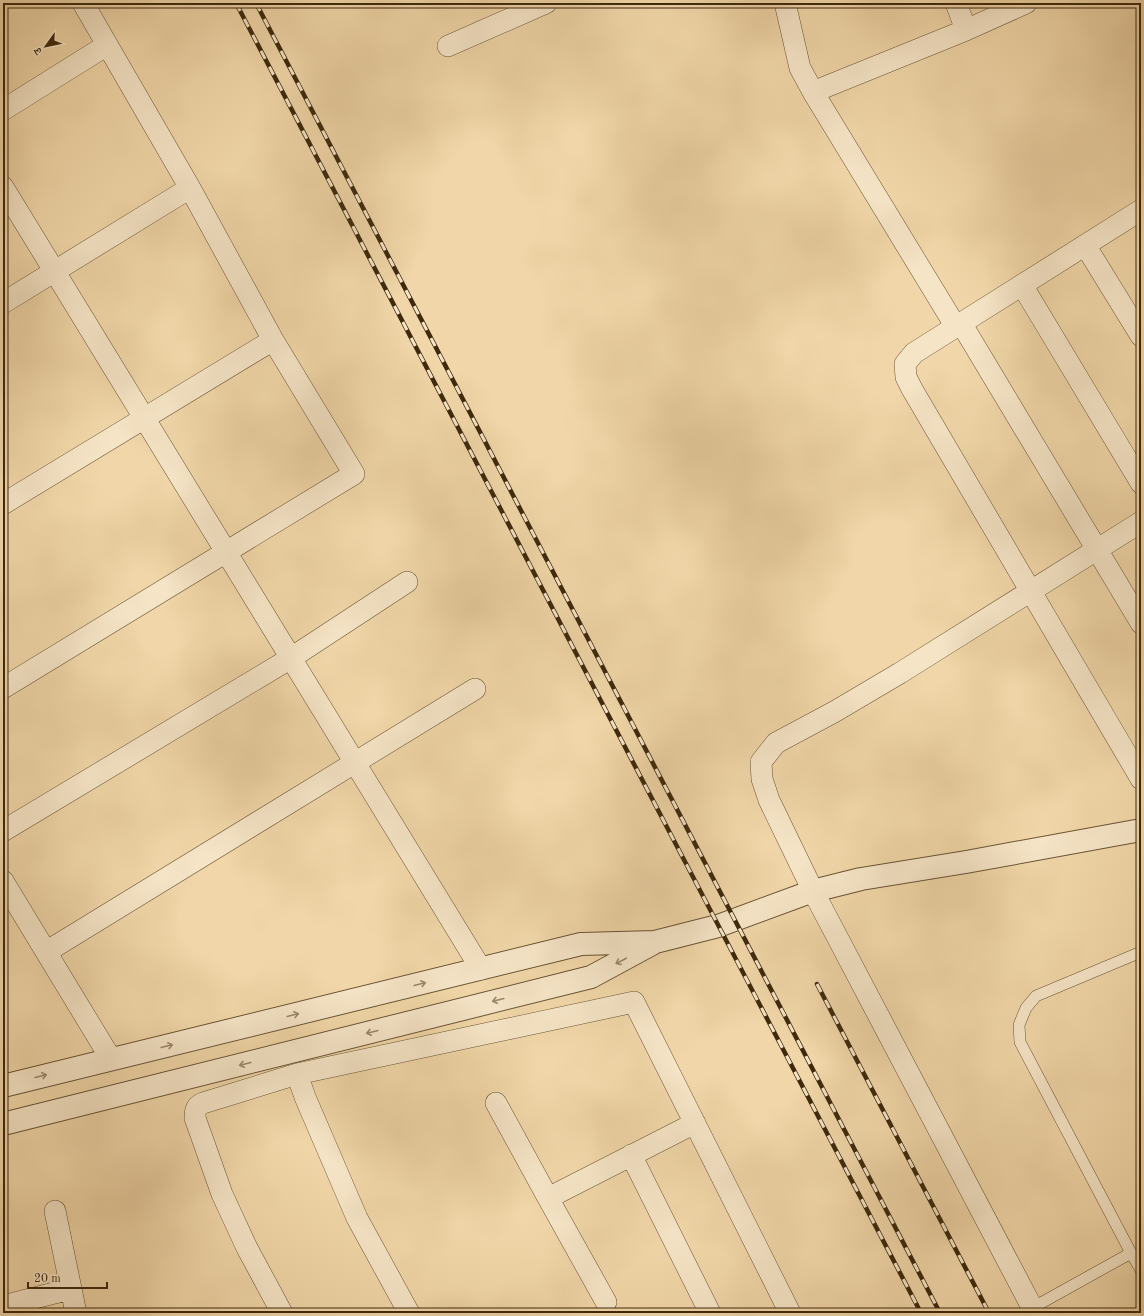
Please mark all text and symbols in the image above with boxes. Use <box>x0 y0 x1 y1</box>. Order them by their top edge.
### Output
north arrow <box>26 26 66 66</box>
text: उ <box>32 44 46 57</box>
one-way arrow <box>615 958 627 965</box>
one-way arrow <box>413 979 426 987</box>
one-way arrow <box>491 997 504 1005</box>
one-way arrow <box>287 1010 300 1018</box>
one-way arrow <box>365 1029 378 1036</box>
one-way arrow <box>160 1041 173 1049</box>
one-way arrow <box>239 1060 252 1068</box>
one-way arrow <box>34 1072 47 1080</box>
scale bar <box>28 1264 107 1290</box>
text: 20 m <box>34 1273 61 1285</box>

